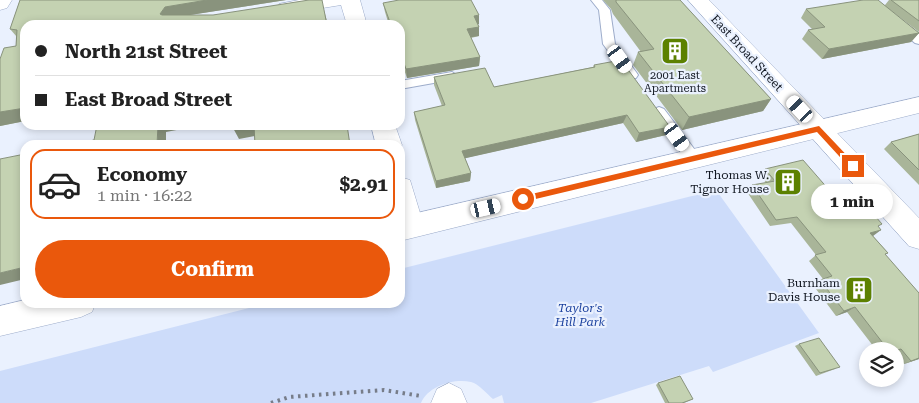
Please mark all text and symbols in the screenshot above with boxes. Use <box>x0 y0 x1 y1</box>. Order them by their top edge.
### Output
street label: East Broad Street <box>708 12 786 94</box>
building icon: 2001 East Apartments <box>660 36 690 66</box>
text: North 21st Street <box>65 40 228 63</box>
car <box>605 42 634 76</box>
place label: 2001 East Apartments <box>644 69 706 95</box>
text: East Broad Street <box>65 88 232 111</box>
car <box>784 93 815 125</box>
car <box>662 120 691 154</box>
route end <box>842 155 864 177</box>
icon: car <box>37 162 82 207</box>
text: Economy <box>97 163 187 186</box>
building icon: Thomas W. Tignor House <box>773 167 803 197</box>
place label: Thomas W. Tignor House <box>690 168 769 196</box>
text: $2.91 <box>339 173 388 196</box>
callout: 1 min <box>812 184 894 218</box>
text: 1 min · 16:22 <box>97 186 192 205</box>
route start <box>512 188 534 210</box>
text: 1 min <box>830 192 874 211</box>
car <box>469 197 502 219</box>
button: Confirm <box>35 240 390 298</box>
building icon: Burnham Davis House <box>844 275 874 305</box>
place label: Burnham Davis House <box>768 276 840 304</box>
park label: Taylor's Hill Park <box>554 301 605 329</box>
map controls <box>859 342 904 387</box>
button: layers <box>859 342 904 387</box>

